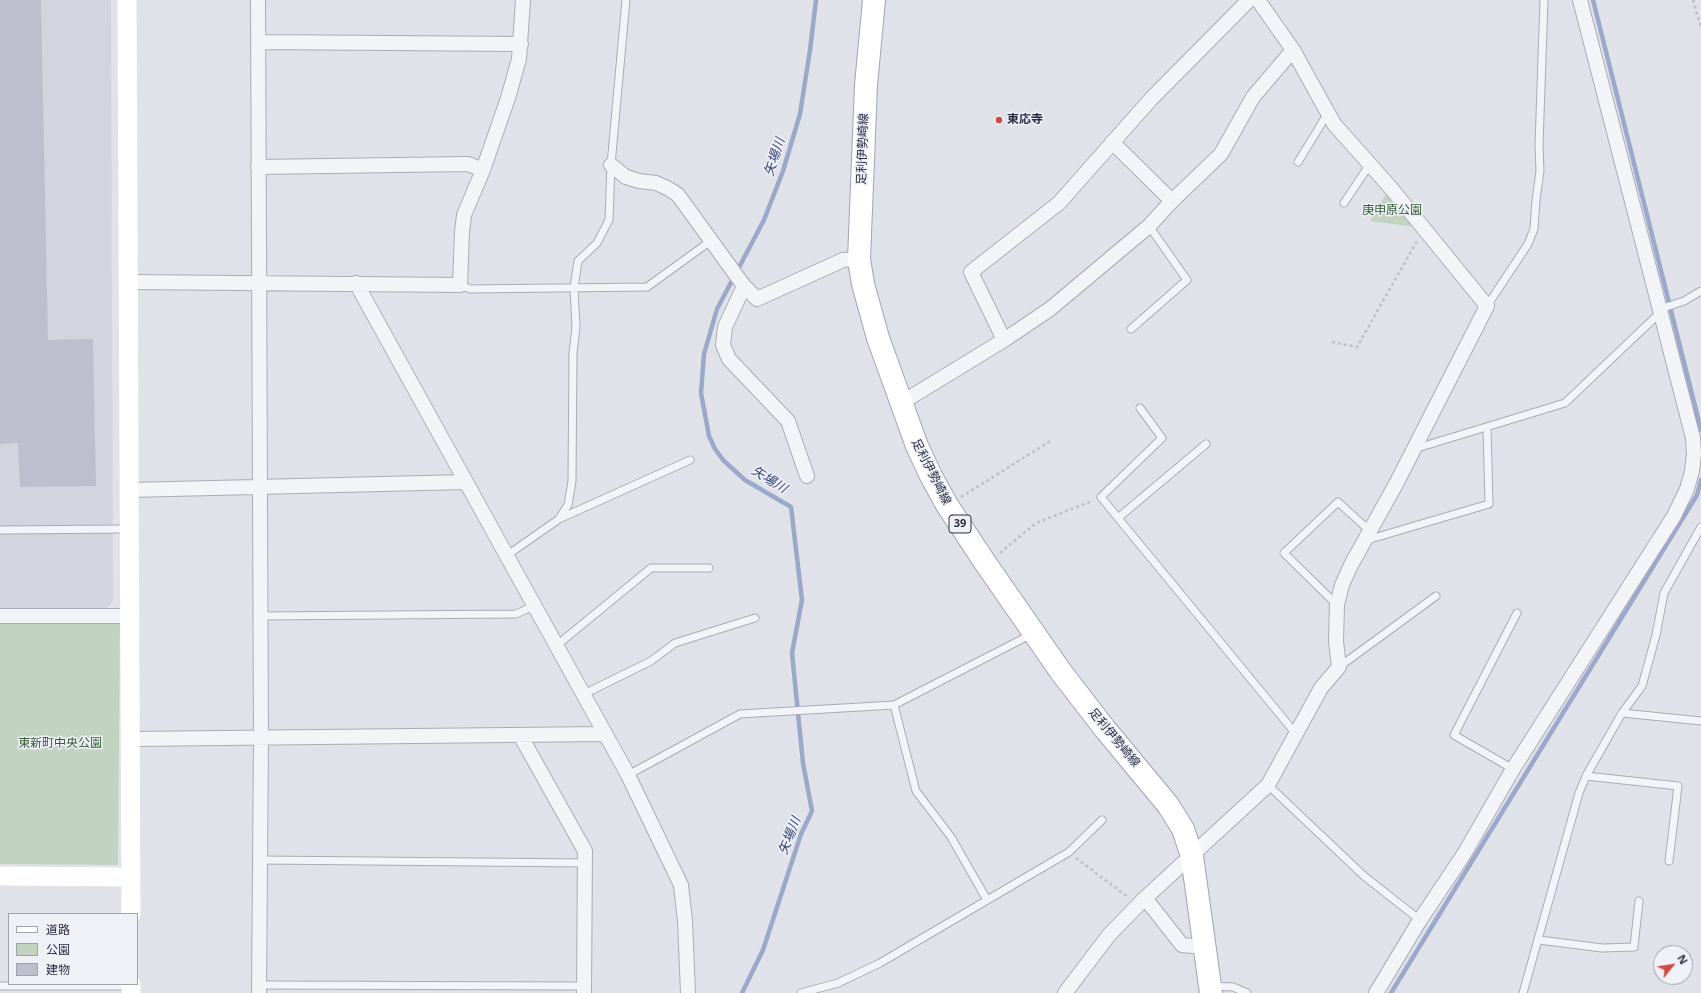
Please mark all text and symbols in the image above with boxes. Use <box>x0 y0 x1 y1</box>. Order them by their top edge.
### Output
street label: 足利伊勢崎線 <box>855 113 871 185</box>
place label: 東応寺 <box>1007 113 1043 127</box>
marker: 東応寺 <box>994 115 1004 125</box>
water label: 矢場川 <box>762 136 788 178</box>
park label: 庚申原公園 <box>1362 204 1422 218</box>
street label: 足利伊勢崎線 <box>908 437 954 507</box>
water label: 矢場川 <box>748 463 790 497</box>
road number: 39 <box>949 515 971 533</box>
street label: 足利伊勢崎線 <box>1085 706 1143 770</box>
park label: 東新町中央公園 <box>18 737 102 751</box>
water label: 矢場川 <box>775 815 805 857</box>
legend <box>8 913 138 985</box>
text: 道路 <box>46 921 70 938</box>
text: 公園 <box>46 941 70 958</box>
north arrow <box>1653 945 1693 985</box>
text: N <box>1674 952 1692 967</box>
text: 建物 <box>46 961 70 978</box>

